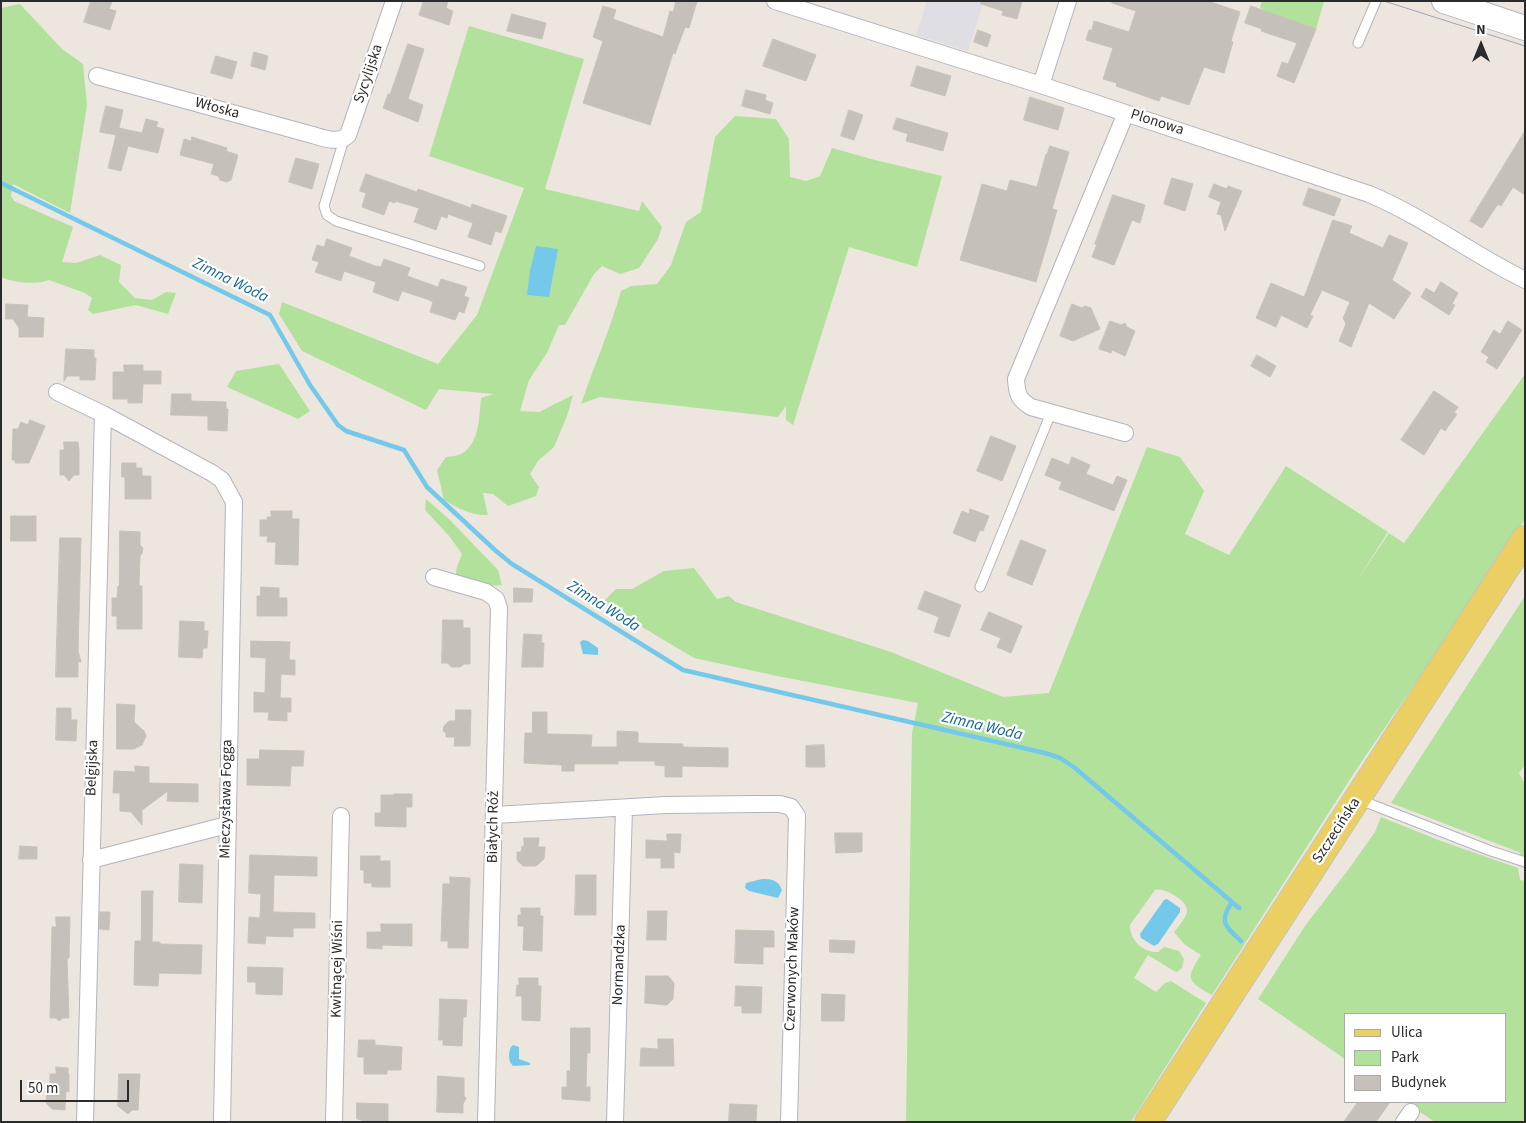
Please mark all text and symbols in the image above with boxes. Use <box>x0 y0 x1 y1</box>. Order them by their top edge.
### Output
north arrow <box>1456 20 1506 70</box>
text: N <box>1476 20 1486 40</box>
street label: Sycylijska <box>351 42 387 106</box>
street label: Włoska <box>193 94 241 124</box>
street label: Plonowa <box>1128 106 1186 140</box>
water label: Zimna Woda <box>189 254 271 308</box>
water label: Zimna Woda <box>563 577 643 637</box>
water label: Zimna Woda <box>940 708 1024 746</box>
street label: Mieczysława Fogga <box>217 739 237 859</box>
street label: Belgijska <box>83 740 103 796</box>
street label: Białych Róż <box>484 791 504 863</box>
street label: Szczecińska <box>1309 795 1365 867</box>
street label: Czerwonych Maków <box>782 907 804 1031</box>
street label: Kwitnącej Wiśni <box>328 920 348 1018</box>
street label: Normandzka <box>610 924 630 1006</box>
legend <box>1344 1013 1506 1103</box>
text: Ulica <box>1391 1022 1422 1043</box>
text: Park <box>1391 1047 1419 1068</box>
scale bar <box>22 1070 131 1102</box>
text: Budynek <box>1391 1072 1446 1093</box>
text: 50 m <box>28 1078 58 1099</box>

